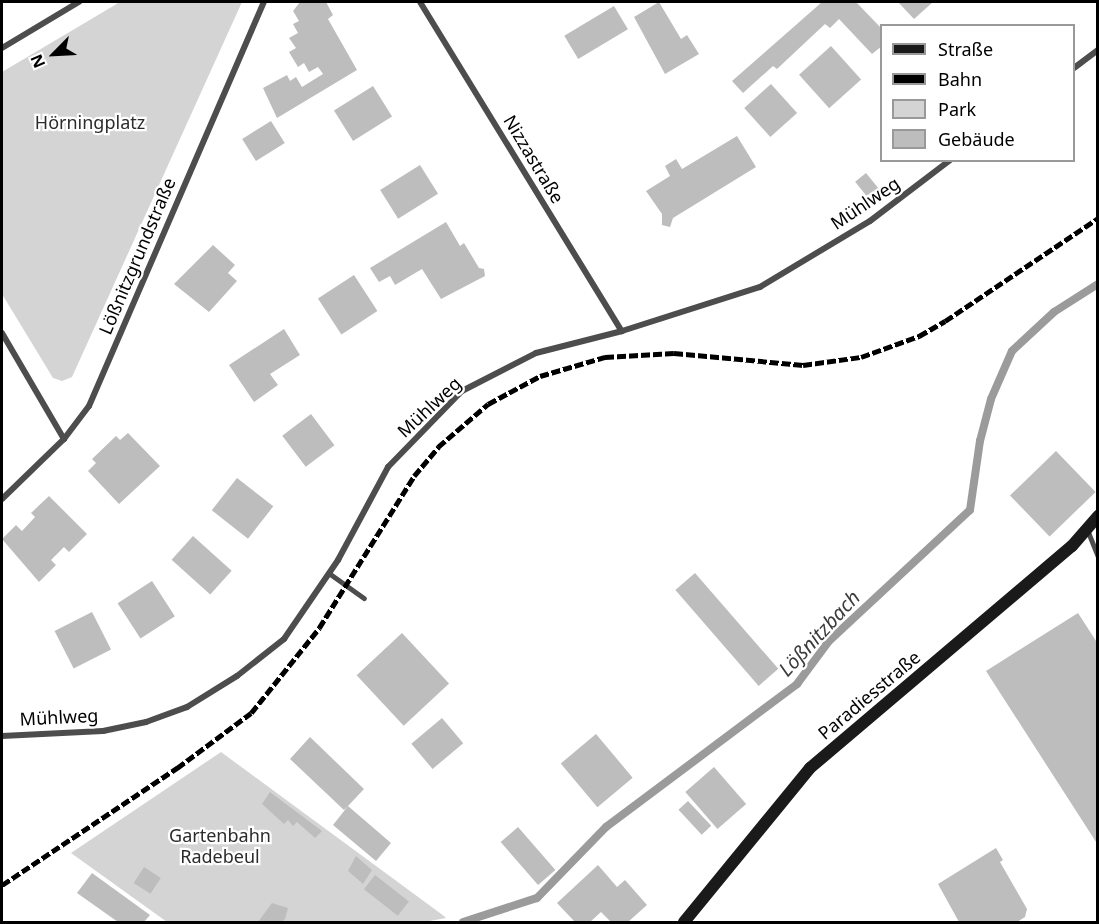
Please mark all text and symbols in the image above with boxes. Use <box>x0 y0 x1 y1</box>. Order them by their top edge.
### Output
north arrow <box>24 24 84 84</box>
legend <box>880 24 1075 162</box>
text: Straße <box>938 37 993 61</box>
text: N <box>25 51 50 72</box>
text: Bahn <box>938 67 982 91</box>
text: Park <box>938 97 976 121</box>
park label: Hörningplatz <box>35 111 145 133</box>
street label: Nizzastraße <box>499 111 569 207</box>
text: Gebäude <box>938 127 1015 151</box>
street label: Mühlweg <box>826 172 904 234</box>
street label: Lößnitzgrundstraße <box>94 174 180 338</box>
street label: Mühlweg <box>393 372 465 442</box>
water label: Lößnitzbach <box>773 585 865 681</box>
street label: Paradiesstraße <box>814 646 924 744</box>
street label: Mühlweg <box>19 704 99 730</box>
park label: Gartenbahn Radebeul <box>169 825 271 868</box>

